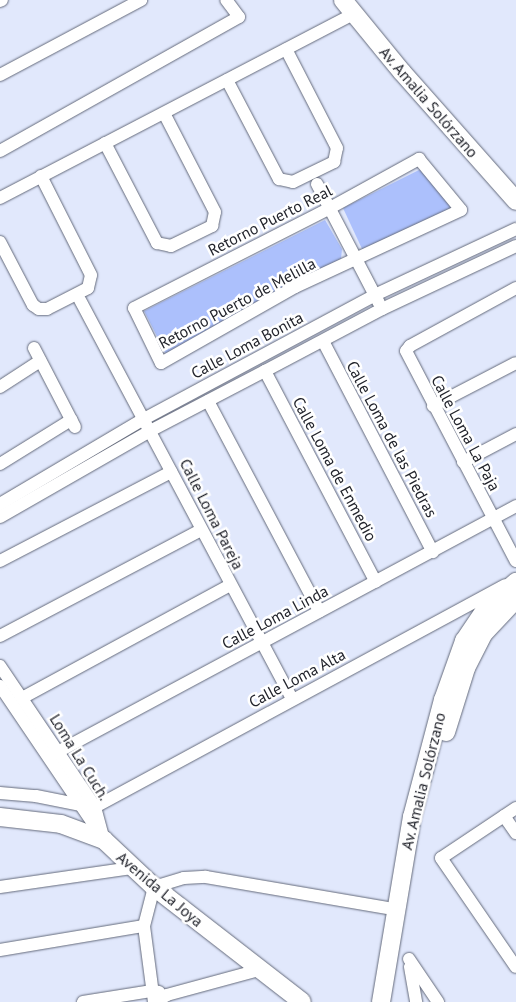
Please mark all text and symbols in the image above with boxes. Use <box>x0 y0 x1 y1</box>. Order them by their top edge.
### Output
street label: Av. Amalia Solórzano <box>375 42 483 162</box>
street label: Retorno Puerto Real <box>205 180 335 260</box>
street label: Retorno Puerto de Melilla <box>155 253 319 353</box>
street label: Calle Loma Bonita <box>188 307 306 383</box>
street label: Calle Loma de las Piedras <box>343 358 441 520</box>
street label: Calle Loma La Paja <box>427 372 505 494</box>
street label: Calle Loma de Enmedio <box>289 394 381 544</box>
street label: Calle Loma Pareja <box>176 455 248 573</box>
street label: Calle Loma Linda <box>219 581 331 653</box>
street label: Calle Loma Alta <box>245 644 349 712</box>
street label: Av. Amalia Solórzano <box>396 709 450 853</box>
street label: Loma La Cuch. <box>46 710 114 804</box>
street label: Avenida La Joya <box>113 847 207 931</box>

